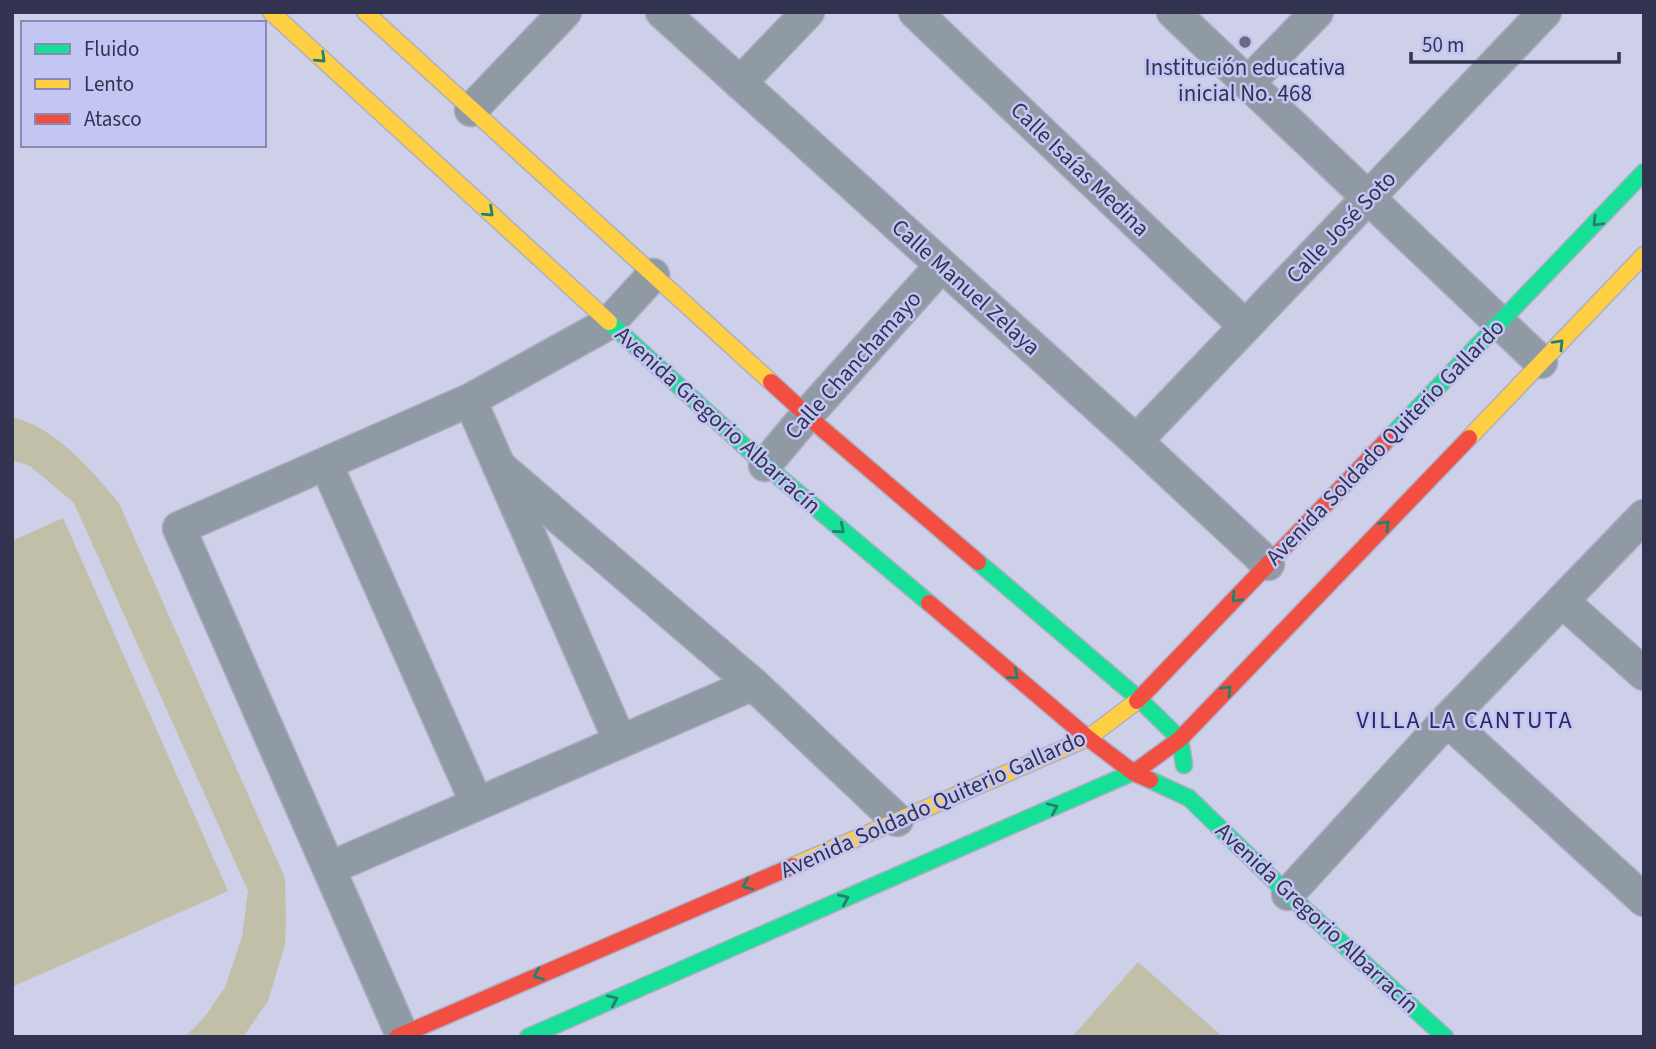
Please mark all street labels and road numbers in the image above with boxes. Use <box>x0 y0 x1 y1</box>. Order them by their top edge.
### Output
street label: Calle Isaías Medina <box>1003 94 1157 244</box>
street label: Calle José Soto <box>1278 163 1404 291</box>
street label: Calle Manuel Zelaya <box>884 211 1048 363</box>
street label: Calle Chanchamayo <box>777 283 929 447</box>
street label: Avenida Soldado Quiterio Gallardo <box>1258 311 1512 573</box>
street label: Avenida Gregorio Albarracín <box>608 318 828 522</box>
street label: Avenida Soldado Quiterio Gallardo <box>775 722 1091 886</box>
street label: Avenida Gregorio Albarracín <box>1208 815 1426 1021</box>

